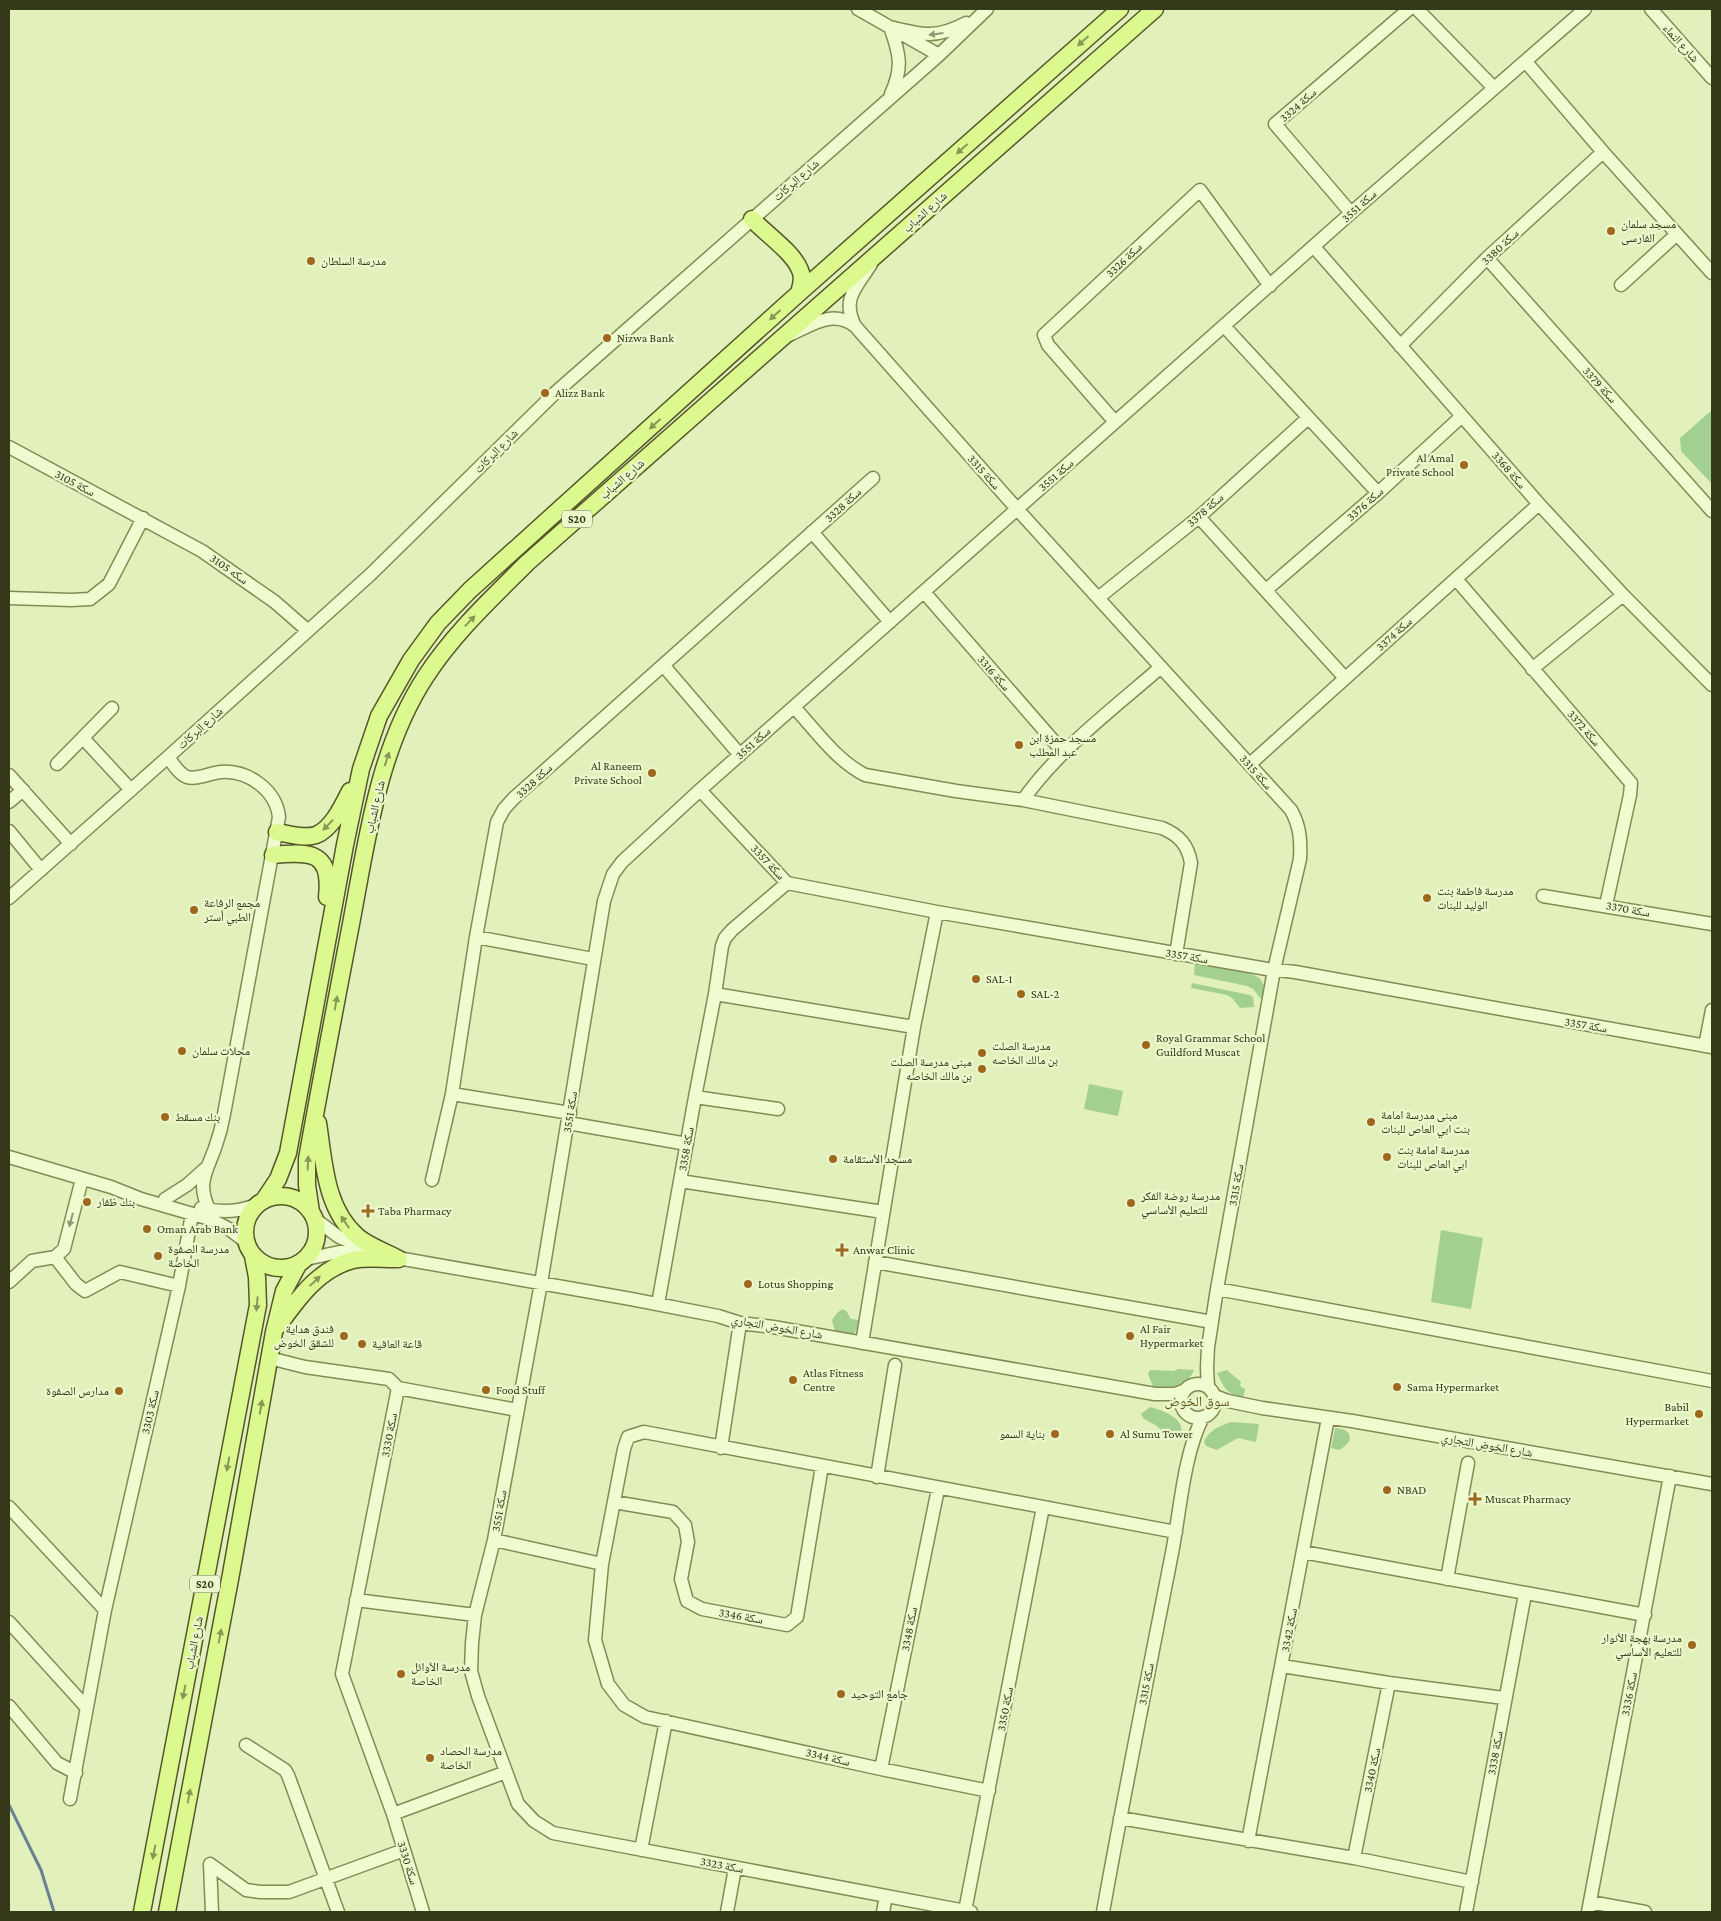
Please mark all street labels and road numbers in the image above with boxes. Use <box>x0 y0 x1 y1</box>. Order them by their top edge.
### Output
street label: شارع النماء <box>1659 21 1702 66</box>
street label: سكة 3324 <box>1277 85 1319 125</box>
street label: شارع البركات <box>770 156 822 204</box>
street label: سكة 3551 <box>1339 187 1379 225</box>
street label: شارع الشباب <box>900 189 951 236</box>
street label: سكة 3380 <box>1479 226 1522 268</box>
street label: سكة 3326 <box>1103 240 1145 280</box>
street label: سكة 3379 <box>1580 364 1620 406</box>
street label: شارع البركات <box>471 426 522 476</box>
street label: سكة 3368 <box>1489 448 1529 492</box>
street label: سكة 3315 <box>965 452 1003 492</box>
street label: شارع الشباب <box>597 456 648 503</box>
street label: سكة 3551 <box>1036 456 1076 494</box>
street label: سكة 3105 <box>53 467 97 499</box>
street label: سكة 3376 <box>1344 484 1386 524</box>
street label: سكة 3328 <box>822 485 864 525</box>
street label: سكة 3378 <box>1184 490 1226 530</box>
road number: S20 <box>562 510 592 528</box>
street label: سكه 3105 <box>207 551 251 587</box>
street label: سكة 3374 <box>1373 614 1415 654</box>
street label: سكة 3316 <box>975 652 1013 694</box>
street label: شارع البركات <box>174 704 226 753</box>
street label: سكة 3372 <box>1564 707 1604 749</box>
street label: سكة 3551 <box>733 724 773 762</box>
street label: سكة 3315 <box>1237 752 1275 792</box>
street label: سكة 3328 <box>513 761 555 801</box>
street label: شارع الشباب <box>362 779 389 835</box>
street label: سكة 3357 <box>748 841 788 883</box>
street label: سكة 3370 <box>1605 898 1651 920</box>
street label: سكة 3357 <box>1164 945 1210 967</box>
street label: سكة 3357 <box>1563 1014 1609 1036</box>
street label: سكة 3551 <box>560 1090 580 1134</box>
street label: سكة 3358 <box>675 1126 697 1172</box>
street label: سكة 3315 <box>1225 1163 1247 1207</box>
street label: شارع الخوض التجاري <box>730 1312 824 1345</box>
street label: سكة 3303 <box>138 1389 162 1435</box>
street label: سكة 3330 <box>378 1412 400 1458</box>
street label: شارع الخوض التجاري <box>1440 1430 1534 1463</box>
street label: سكة 3551 <box>488 1489 510 1533</box>
road number: S20 <box>190 1576 220 1592</box>
street label: سكة 3346 <box>718 1605 764 1627</box>
street label: سكة 3348 <box>898 1605 920 1652</box>
street label: سكة 3342 <box>1278 1607 1300 1653</box>
street label: شارع الشباب <box>182 1615 207 1671</box>
street label: سكة 3315 <box>1135 1662 1157 1706</box>
street label: سكة 3336 <box>1618 1671 1640 1717</box>
street label: سكة 3350 <box>994 1686 1016 1732</box>
street label: سكة 3338 <box>1484 1730 1506 1776</box>
street label: سكة 3344 <box>805 1745 851 1769</box>
street label: سكة 3340 <box>1360 1746 1384 1794</box>
street label: سكة 3330 <box>395 1840 421 1887</box>
street label: سكة 3323 <box>699 1854 745 1876</box>

